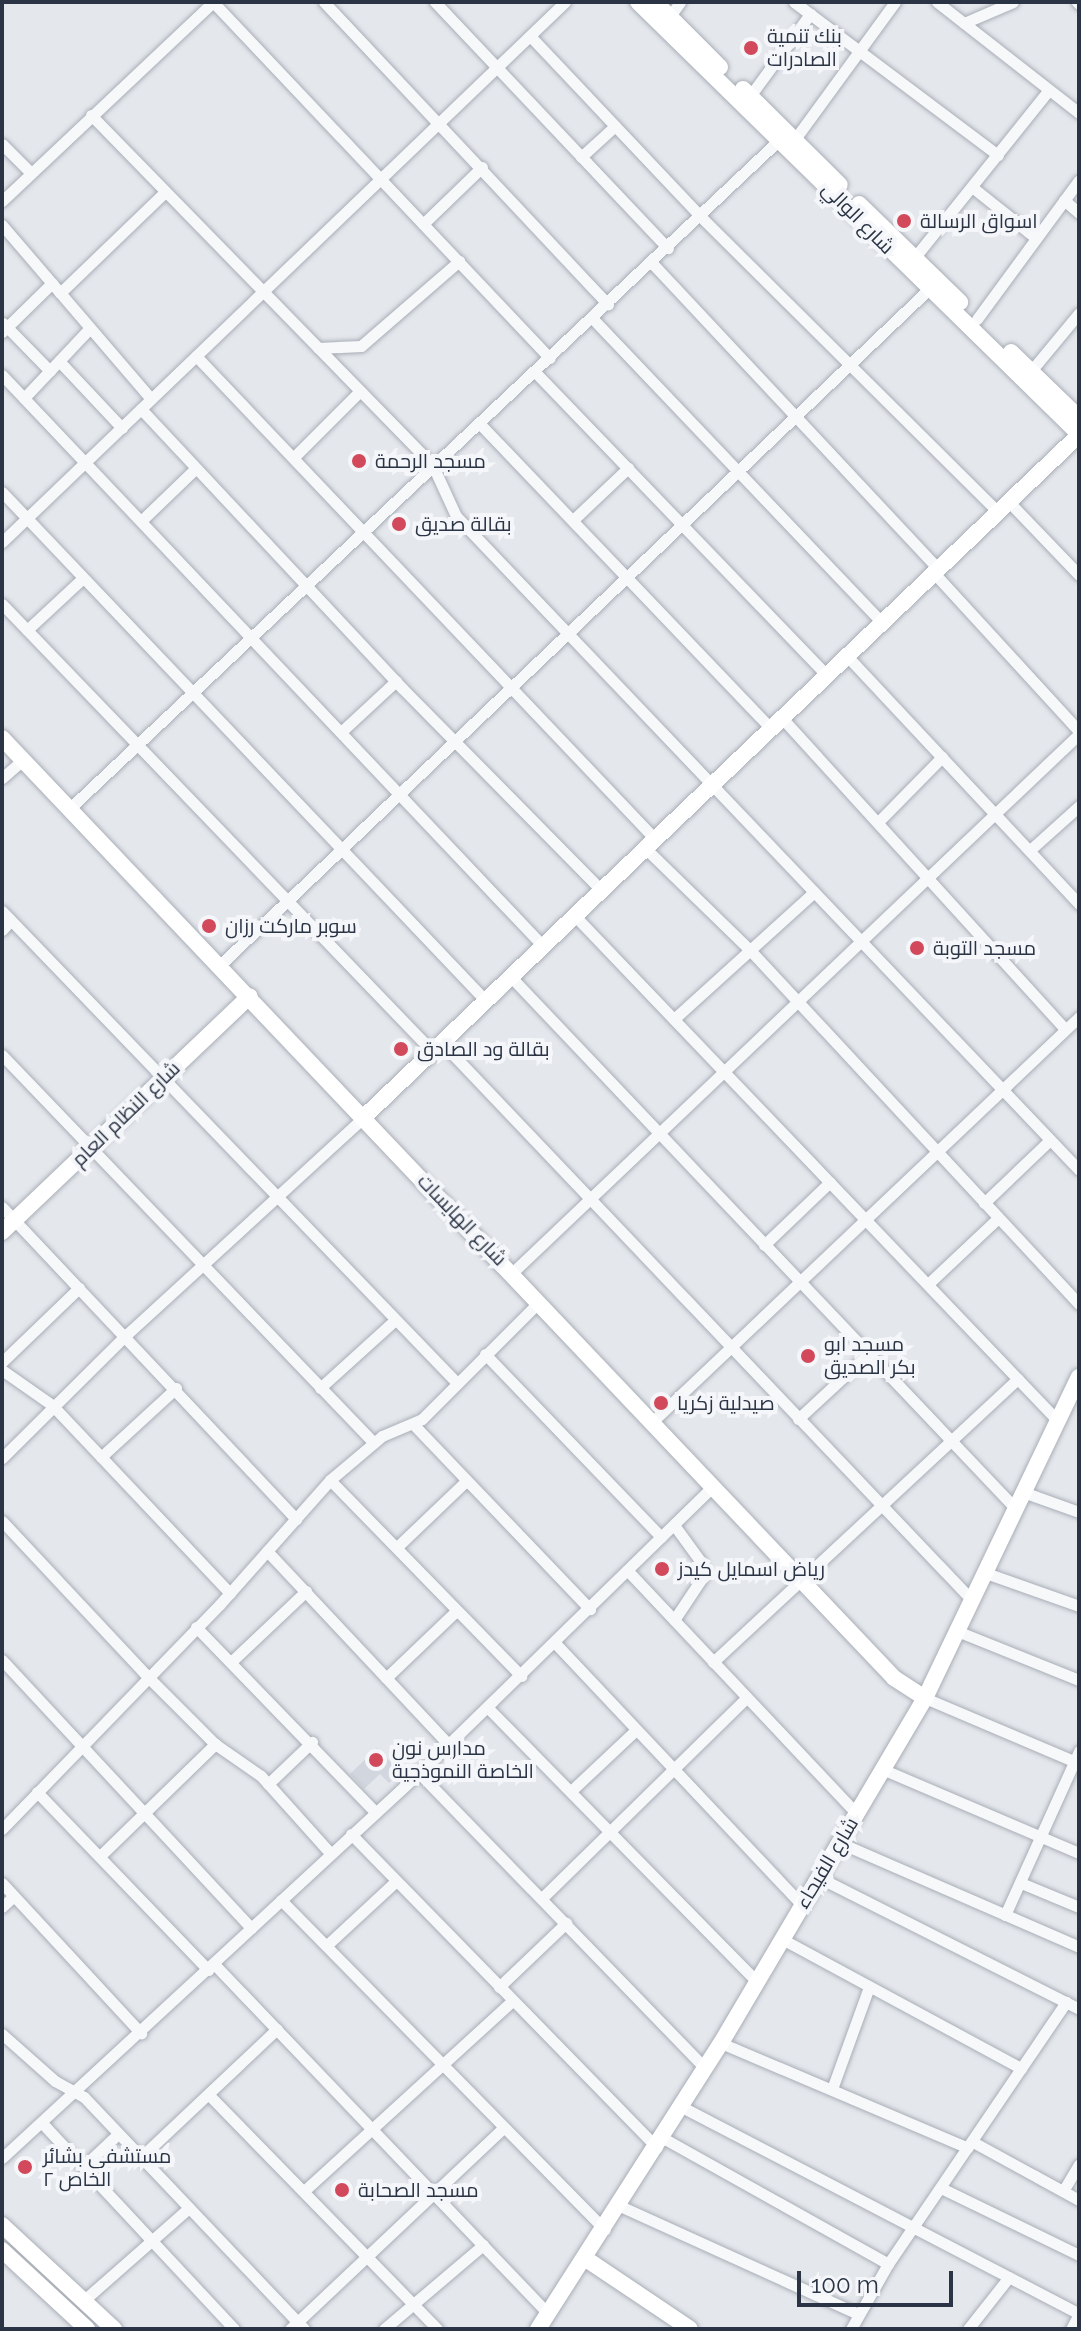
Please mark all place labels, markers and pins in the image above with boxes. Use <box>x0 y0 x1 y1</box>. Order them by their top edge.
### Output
place label: بنك تنمية الصادرات <box>767 24 842 71</box>
marker: بنك تنمية الصادرات <box>742 39 760 57</box>
place label: اسواق الرسالة <box>920 209 1038 233</box>
marker: اسواق الرسالة <box>895 212 913 230</box>
place label: مسجد الرحمة <box>375 449 486 473</box>
marker: مسجد الرحمة <box>350 452 368 470</box>
place label: بقالة صديق <box>415 512 512 536</box>
marker: بقالة صديق <box>390 515 408 533</box>
place label: سوبر ماركت رزان <box>225 914 357 938</box>
marker: سوبر ماركت رزان <box>200 917 218 935</box>
place label: مسجد التوبة <box>933 936 1036 960</box>
marker: مسجد التوبة <box>908 939 926 957</box>
place label: بقالة ود الصادق <box>417 1037 550 1061</box>
marker: بقالة ود الصادق <box>392 1040 410 1058</box>
place label: مسجد ابو بكر الصديق <box>824 1332 915 1379</box>
marker: مسجد ابو بكر الصديق <box>799 1347 817 1365</box>
place label: صيدلية زكريا <box>677 1391 775 1415</box>
marker: صيدلية زكريا <box>652 1394 670 1412</box>
place label: رياض اسمايل كيدز <box>678 1557 825 1581</box>
marker: رياض اسمايل كيدز <box>653 1560 671 1578</box>
place label: مدارس نون الخاصة النموذجية <box>392 1736 534 1783</box>
marker: مدارس نون الخاصة النموذجية <box>367 1751 385 1769</box>
place label: مستشفى بشائر الخاص ٢ <box>43 2144 171 2191</box>
marker: مستشفى بشائر الخاص ٢ <box>14 2156 36 2178</box>
place label: مسجد الصحابة <box>358 2178 479 2202</box>
marker: مسجد الصحابة <box>333 2181 351 2199</box>

